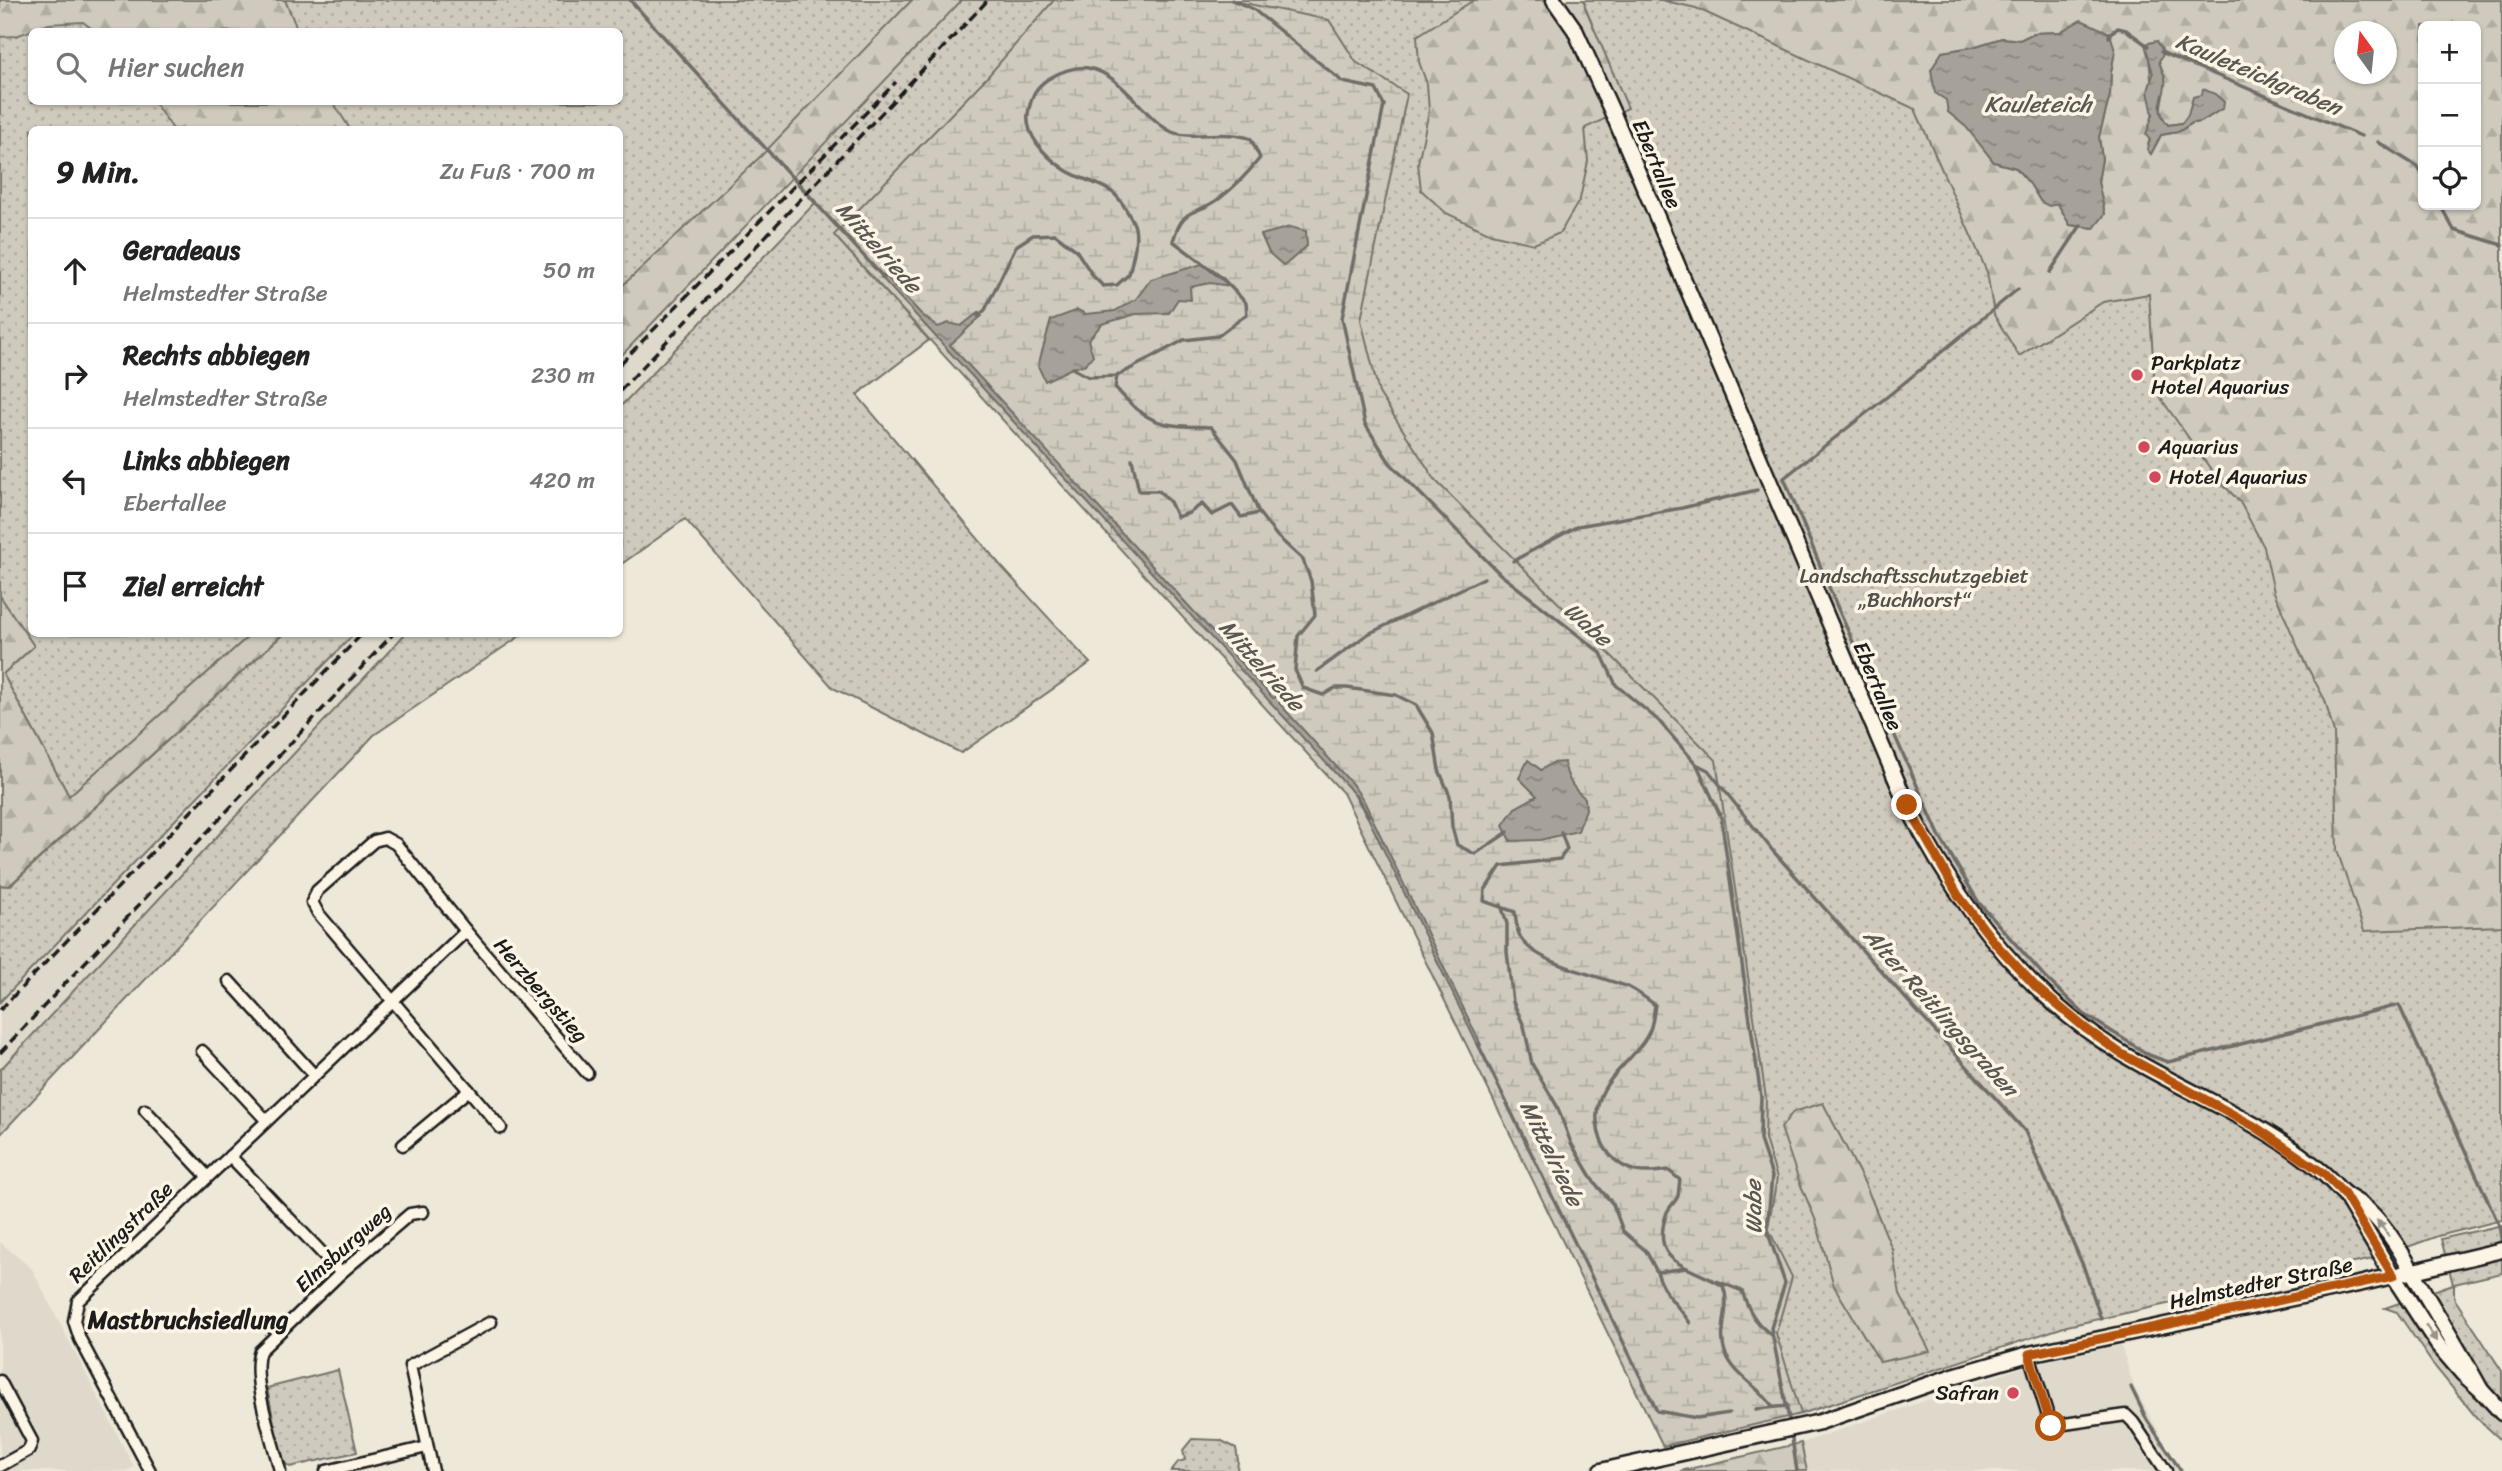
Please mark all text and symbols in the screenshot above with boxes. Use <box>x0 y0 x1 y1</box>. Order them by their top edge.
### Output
water label: Kauleteichgraben <box>2169 21 2351 129</box>
north arrow <box>2334 21 2397 84</box>
map controls <box>2418 21 2481 210</box>
button: + <box>2418 21 2481 84</box>
search box <box>28 28 623 105</box>
text: Hier suchen <box>108 44 244 90</box>
icon: search <box>52 48 90 86</box>
water label: Kauleteich <box>1984 84 2094 125</box>
button: − <box>2418 84 2481 147</box>
street label: Ebertallee <box>1621 113 1693 215</box>
text: 9 Min. <box>56 145 140 199</box>
button: locate <box>2418 147 2481 210</box>
text: Zu Fuß · 700 m <box>439 151 595 192</box>
water label: Mittelriede <box>825 191 933 305</box>
text: Geradeaus <box>123 227 240 273</box>
text: 50 m <box>543 250 595 291</box>
icon: ahead <box>56 252 94 290</box>
text: Helmstedter Straße <box>123 273 328 314</box>
text: Rechts abbiegen <box>123 332 310 378</box>
place label: Parkplatz Hotel Aquarius <box>2151 344 2289 406</box>
text: 230 m <box>531 355 595 396</box>
icon: right <box>56 357 94 395</box>
marker: Parkplatz Hotel Aquarius <box>2129 367 2145 383</box>
text: Helmstedter Straße <box>123 378 328 419</box>
place label: Aquarius <box>2157 428 2238 466</box>
text: Links abbiegen <box>123 437 290 483</box>
marker: Aquarius <box>2136 439 2152 455</box>
place label: Hotel Aquarius <box>2169 458 2307 496</box>
text: 420 m <box>529 460 595 501</box>
icon: left <box>56 462 94 500</box>
marker: Hotel Aquarius <box>2147 469 2163 485</box>
text: Ebertallee <box>123 483 226 524</box>
park label: Landschaftsschutzgebiet „Buchhorst“ <box>1799 557 2029 619</box>
text: Ziel erreicht <box>123 563 263 609</box>
icon: arrive <box>56 567 94 605</box>
water label: Wabe <box>1554 591 1623 659</box>
water label: Mittelriede <box>1208 609 1316 723</box>
street label: Ebertallee <box>1842 635 1914 737</box>
route end <box>1891 789 1922 820</box>
water label: Alter Reitlingsgraben <box>1852 917 2030 1109</box>
street label: Herzbergstieg <box>484 928 598 1052</box>
water label: Mittelriede <box>1508 1093 1596 1215</box>
street label: Reitlingstraße <box>59 1171 183 1293</box>
water label: Wabe <box>1732 1178 1774 1234</box>
street label: Elmsburgweg <box>286 1193 401 1302</box>
one-way arrow <box>2375 1220 2390 1238</box>
street label: Helmstedter Straße <box>2166 1245 2357 1321</box>
district label: Mastbruchsiedlung <box>87 1299 288 1341</box>
one-way arrow <box>2424 1323 2437 1343</box>
place label: Safran <box>1935 1374 1999 1412</box>
marker: Safran <box>2005 1385 2021 1401</box>
route start <box>2035 1410 2066 1441</box>

